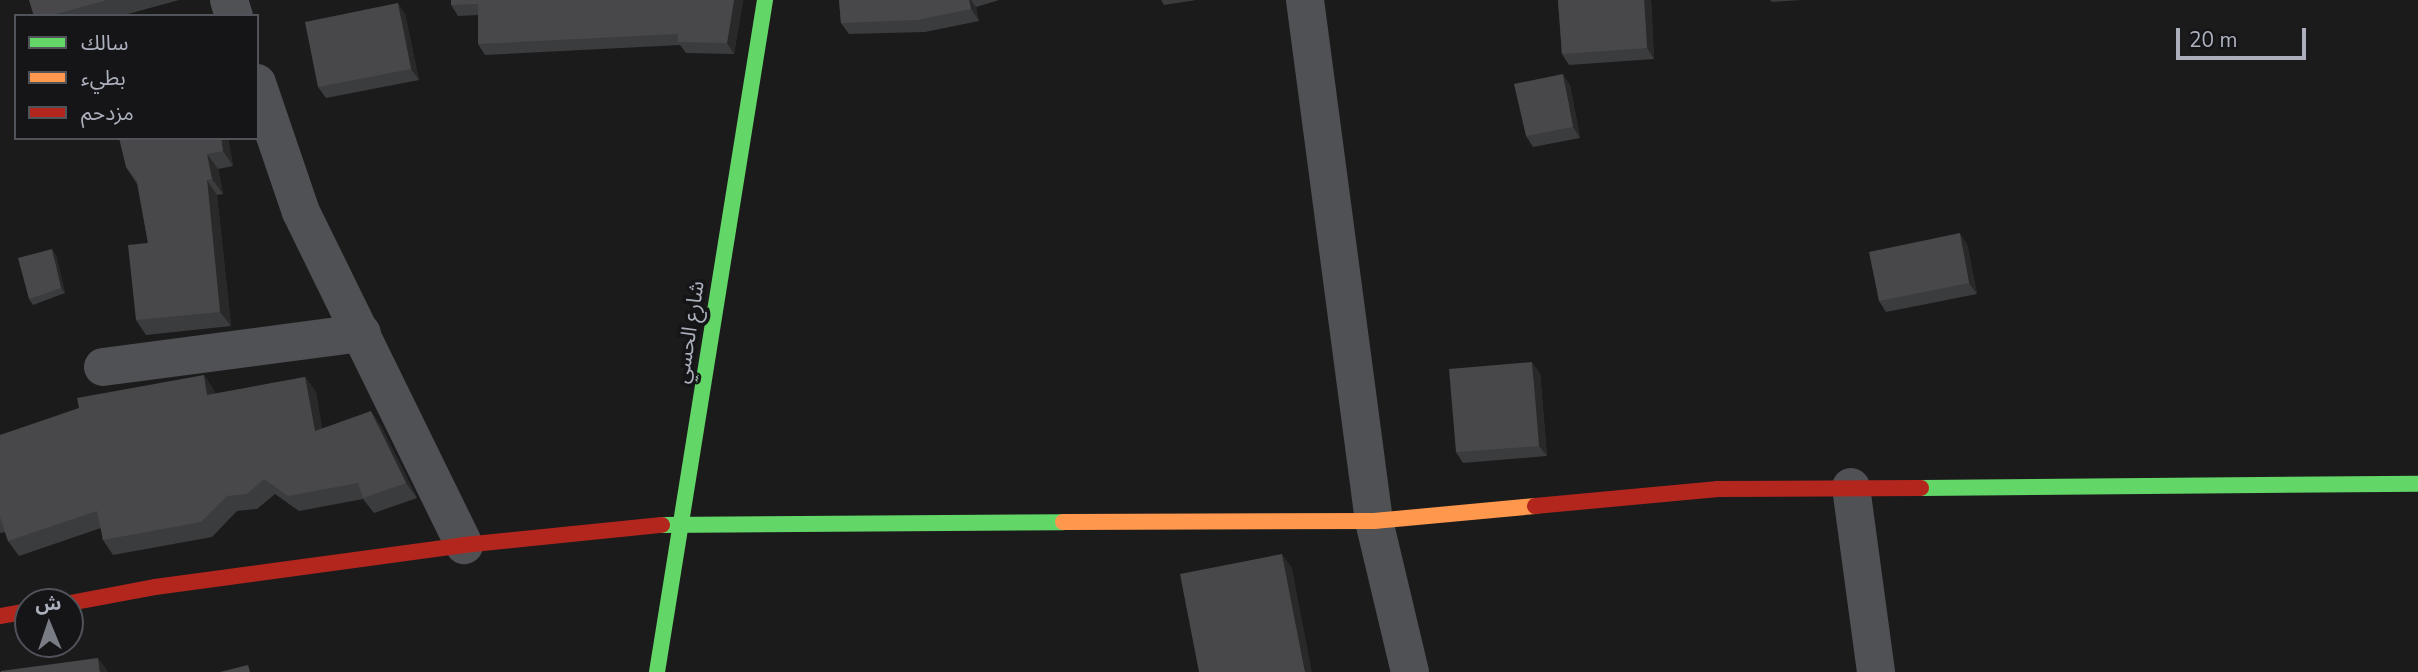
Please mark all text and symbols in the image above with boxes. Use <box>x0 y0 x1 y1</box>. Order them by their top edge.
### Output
legend <box>14 14 259 140</box>
scale bar <box>2180 14 2310 58</box>
text: 20 m <box>2189 26 2238 54</box>
text: سالك <box>81 29 128 57</box>
text: بطيء <box>81 64 126 92</box>
text: مزدحم <box>81 99 134 127</box>
street label: شارع الحسي <box>668 279 710 385</box>
north arrow <box>14 588 84 658</box>
text: ش <box>35 591 62 617</box>

